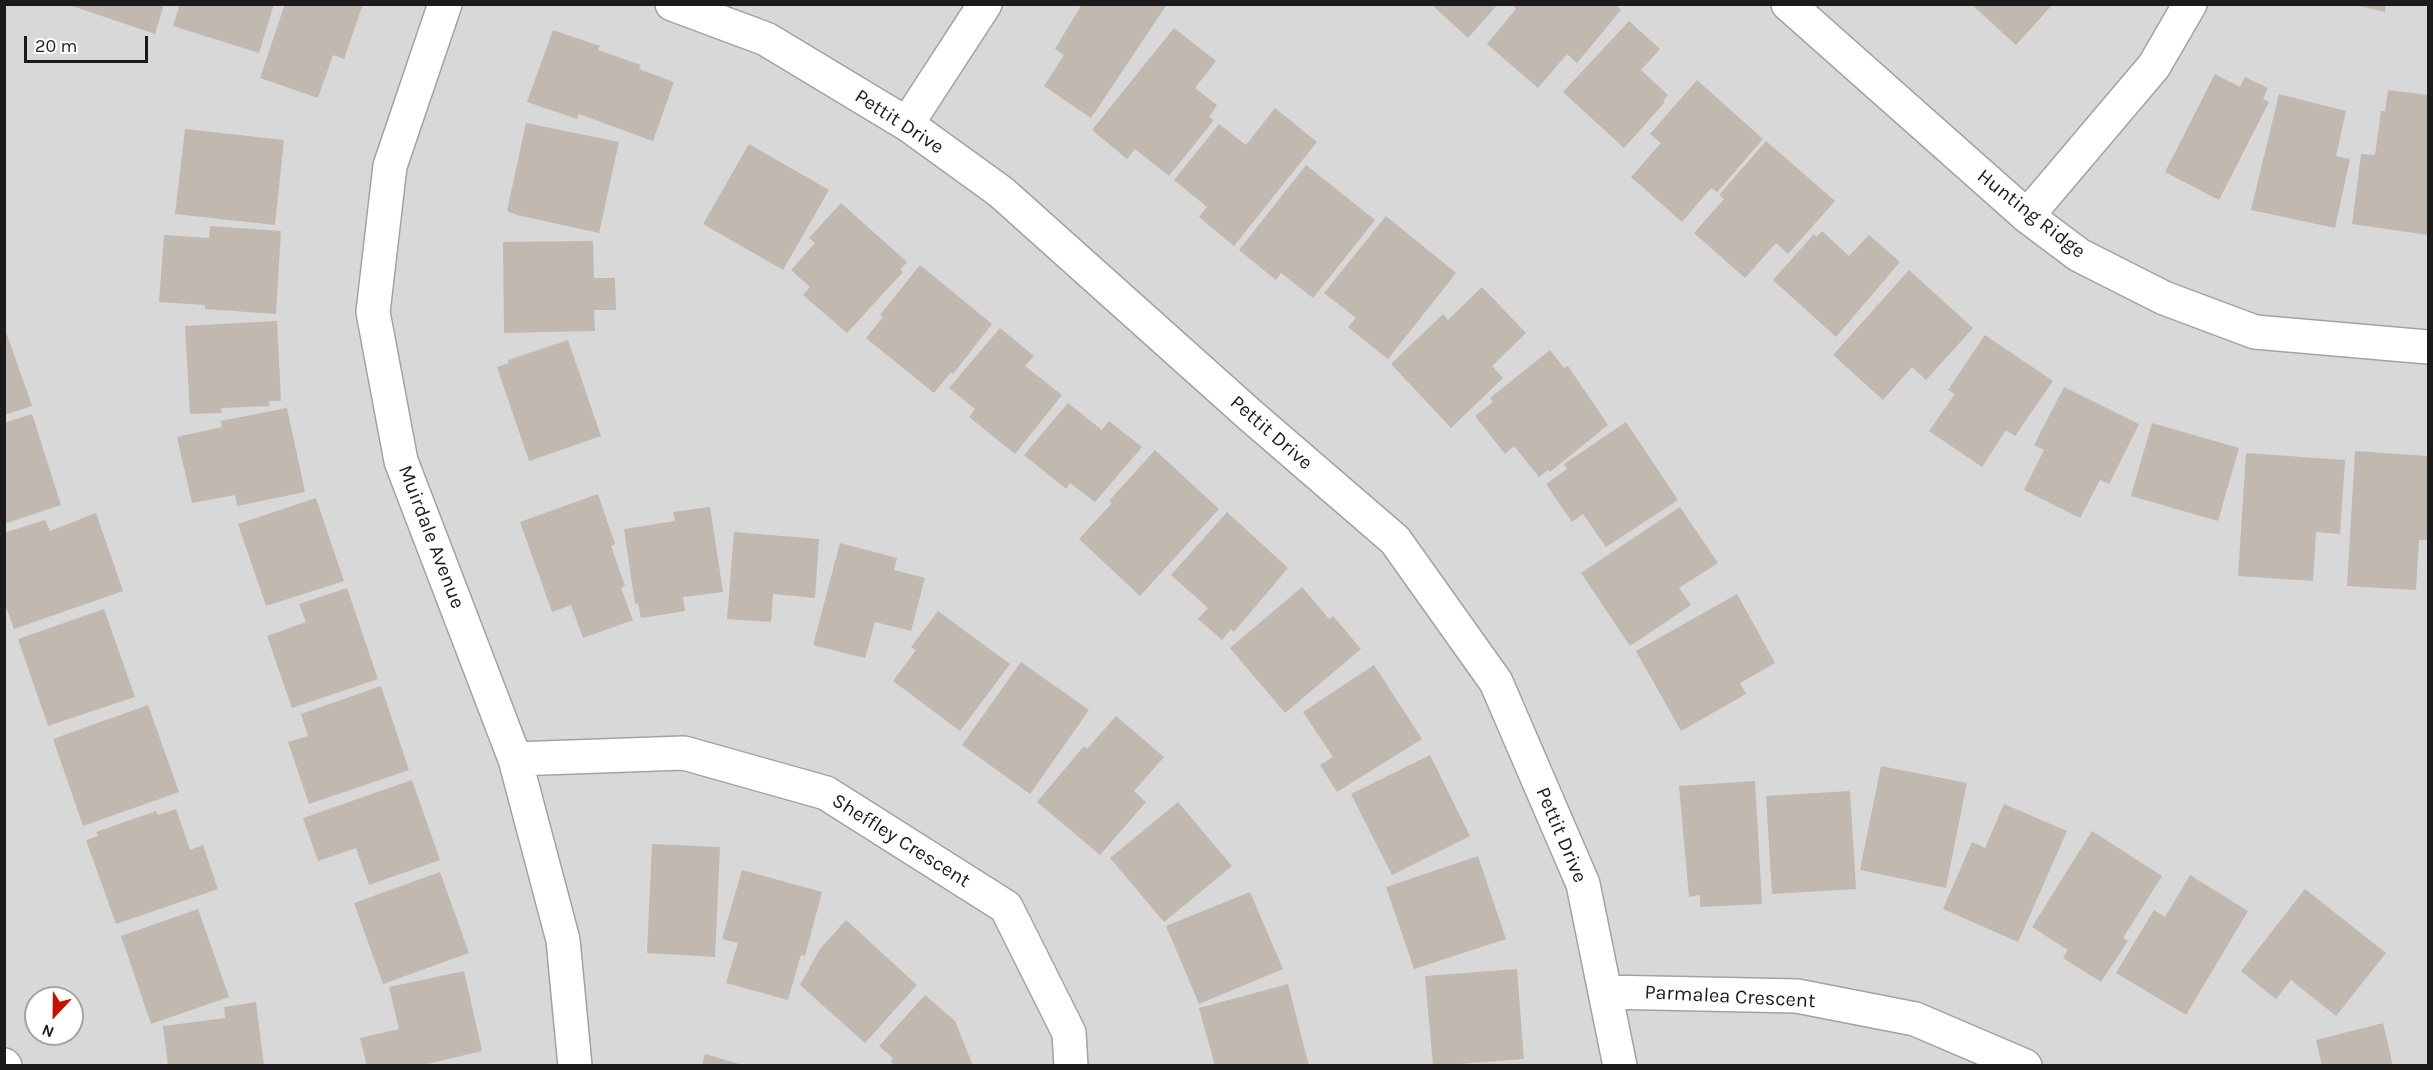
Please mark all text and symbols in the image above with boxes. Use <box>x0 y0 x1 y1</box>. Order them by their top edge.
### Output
scale bar <box>27 24 152 62</box>
text: 20 m <box>35 35 77 57</box>
street label: Pettit Drive <box>850 84 948 160</box>
street label: Hunting Ridge <box>1972 164 2090 264</box>
street label: Pettit Drive <box>1225 391 1317 475</box>
street label: Muirdale Avenue <box>393 462 469 612</box>
street label: Pettit Drive <box>1530 784 1592 886</box>
street label: Sheffley Crescent <box>827 789 975 893</box>
street label: Parmalea Crescent <box>1644 981 1816 1013</box>
north arrow <box>24 986 84 1046</box>
text: N <box>39 1020 57 1042</box>

